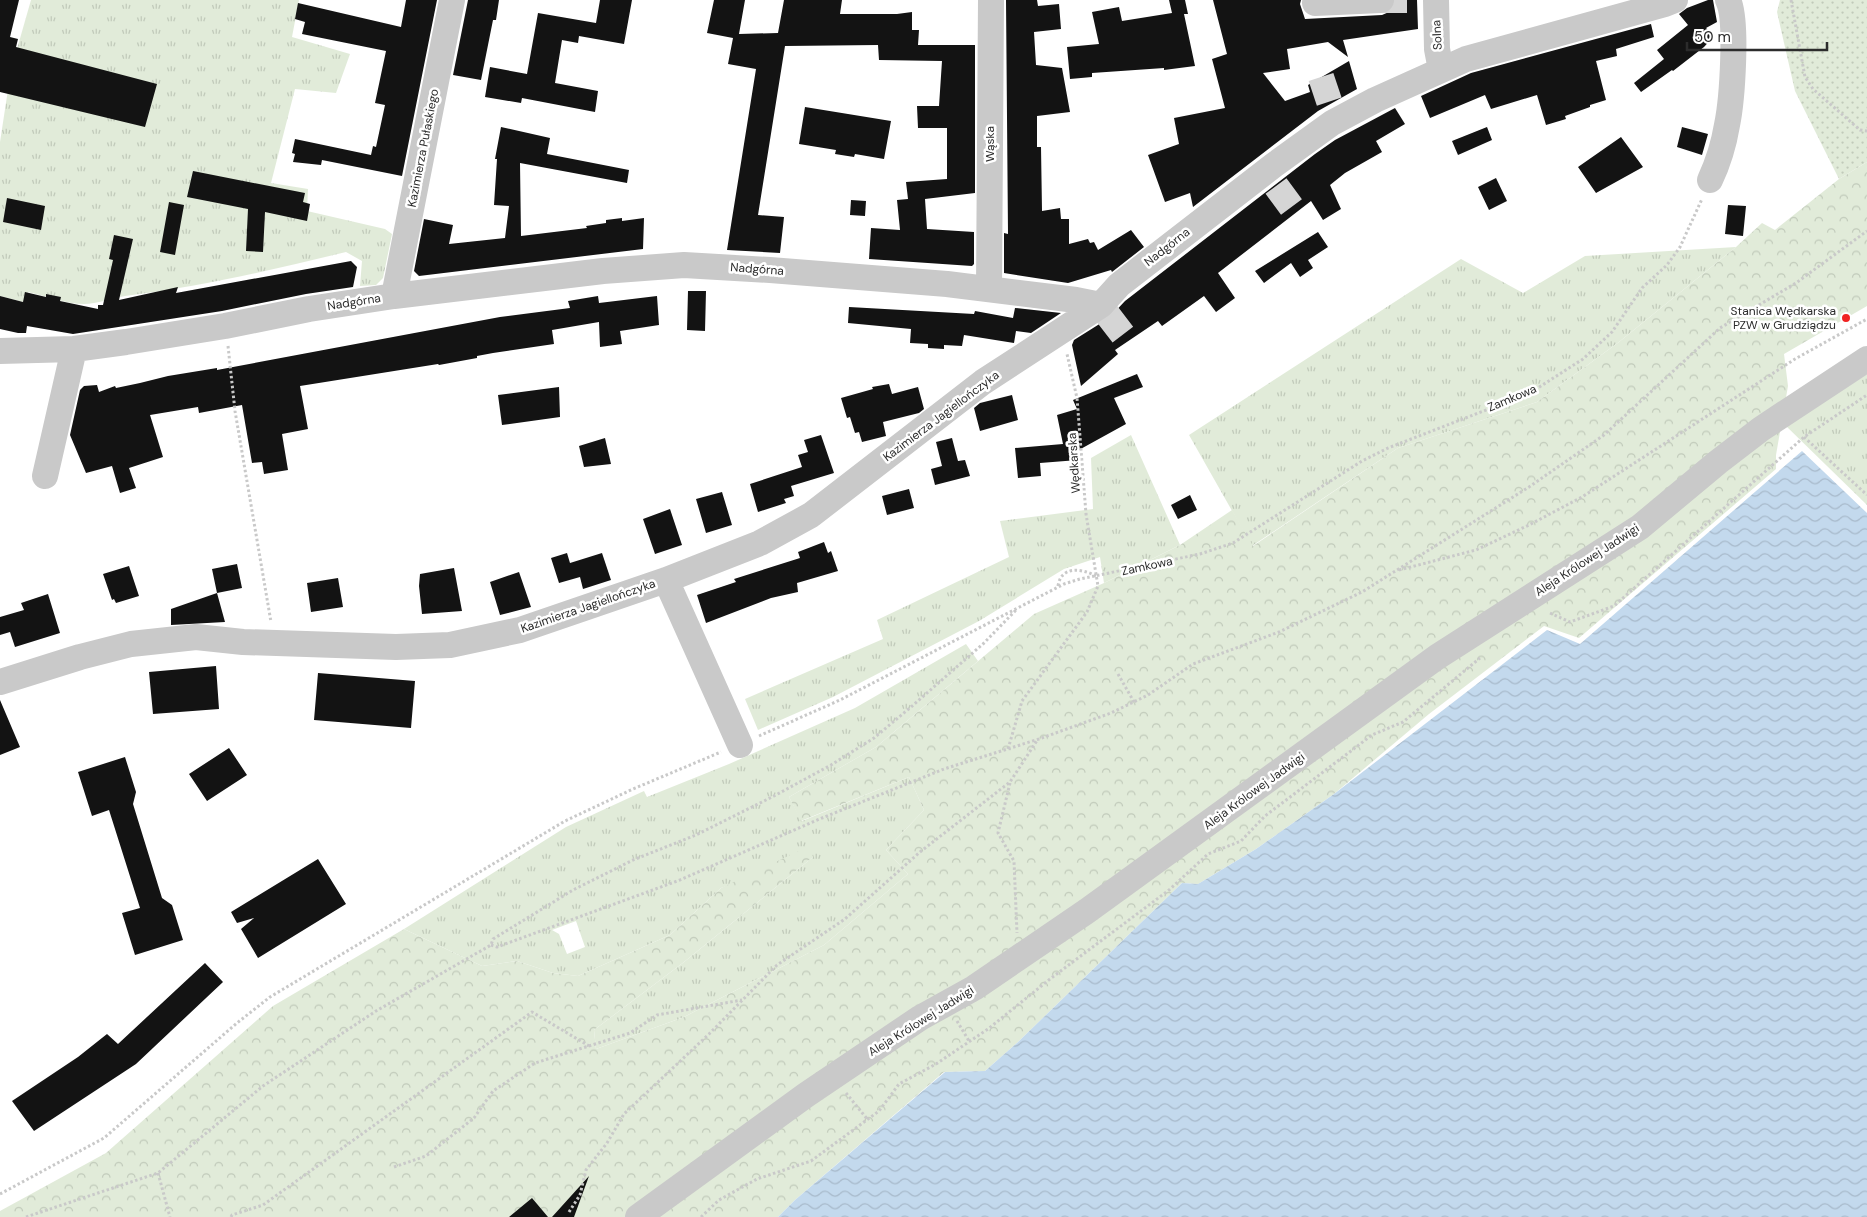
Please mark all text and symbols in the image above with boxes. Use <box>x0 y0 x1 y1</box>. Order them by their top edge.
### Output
street label: Solna <box>1428 20 1446 50</box>
scale bar <box>1687 20 1827 52</box>
text: 50 m <box>1694 27 1731 47</box>
street label: Kazimierza Pułaskiego <box>404 87 442 209</box>
street label: Wąska <box>982 126 998 162</box>
street label: Nadgórna <box>1141 224 1193 270</box>
street label: Nadgórna <box>730 259 784 279</box>
street label: Nadgórna <box>326 290 382 314</box>
place label: Stanica Wędkarska PZW w Grudziądzu <box>1731 303 1836 333</box>
marker: Stanica Wędkarska PZW w Grudziądzu <box>1840 312 1852 324</box>
street label: Kazimierza Jagiellończyka <box>880 367 1002 465</box>
street label: Zamkowa <box>1485 381 1539 415</box>
street label: Wędkarska <box>1064 432 1084 494</box>
street label: Aleja Królowej Jadwigi <box>1532 520 1642 600</box>
street label: Zamkowa <box>1120 553 1174 579</box>
street label: Kazimierza Jagiellończyka <box>518 575 658 637</box>
street label: Aleja Królowej Jadwigi <box>1200 749 1308 833</box>
street label: Aleja Królowej Jadwigi <box>865 982 977 1060</box>

